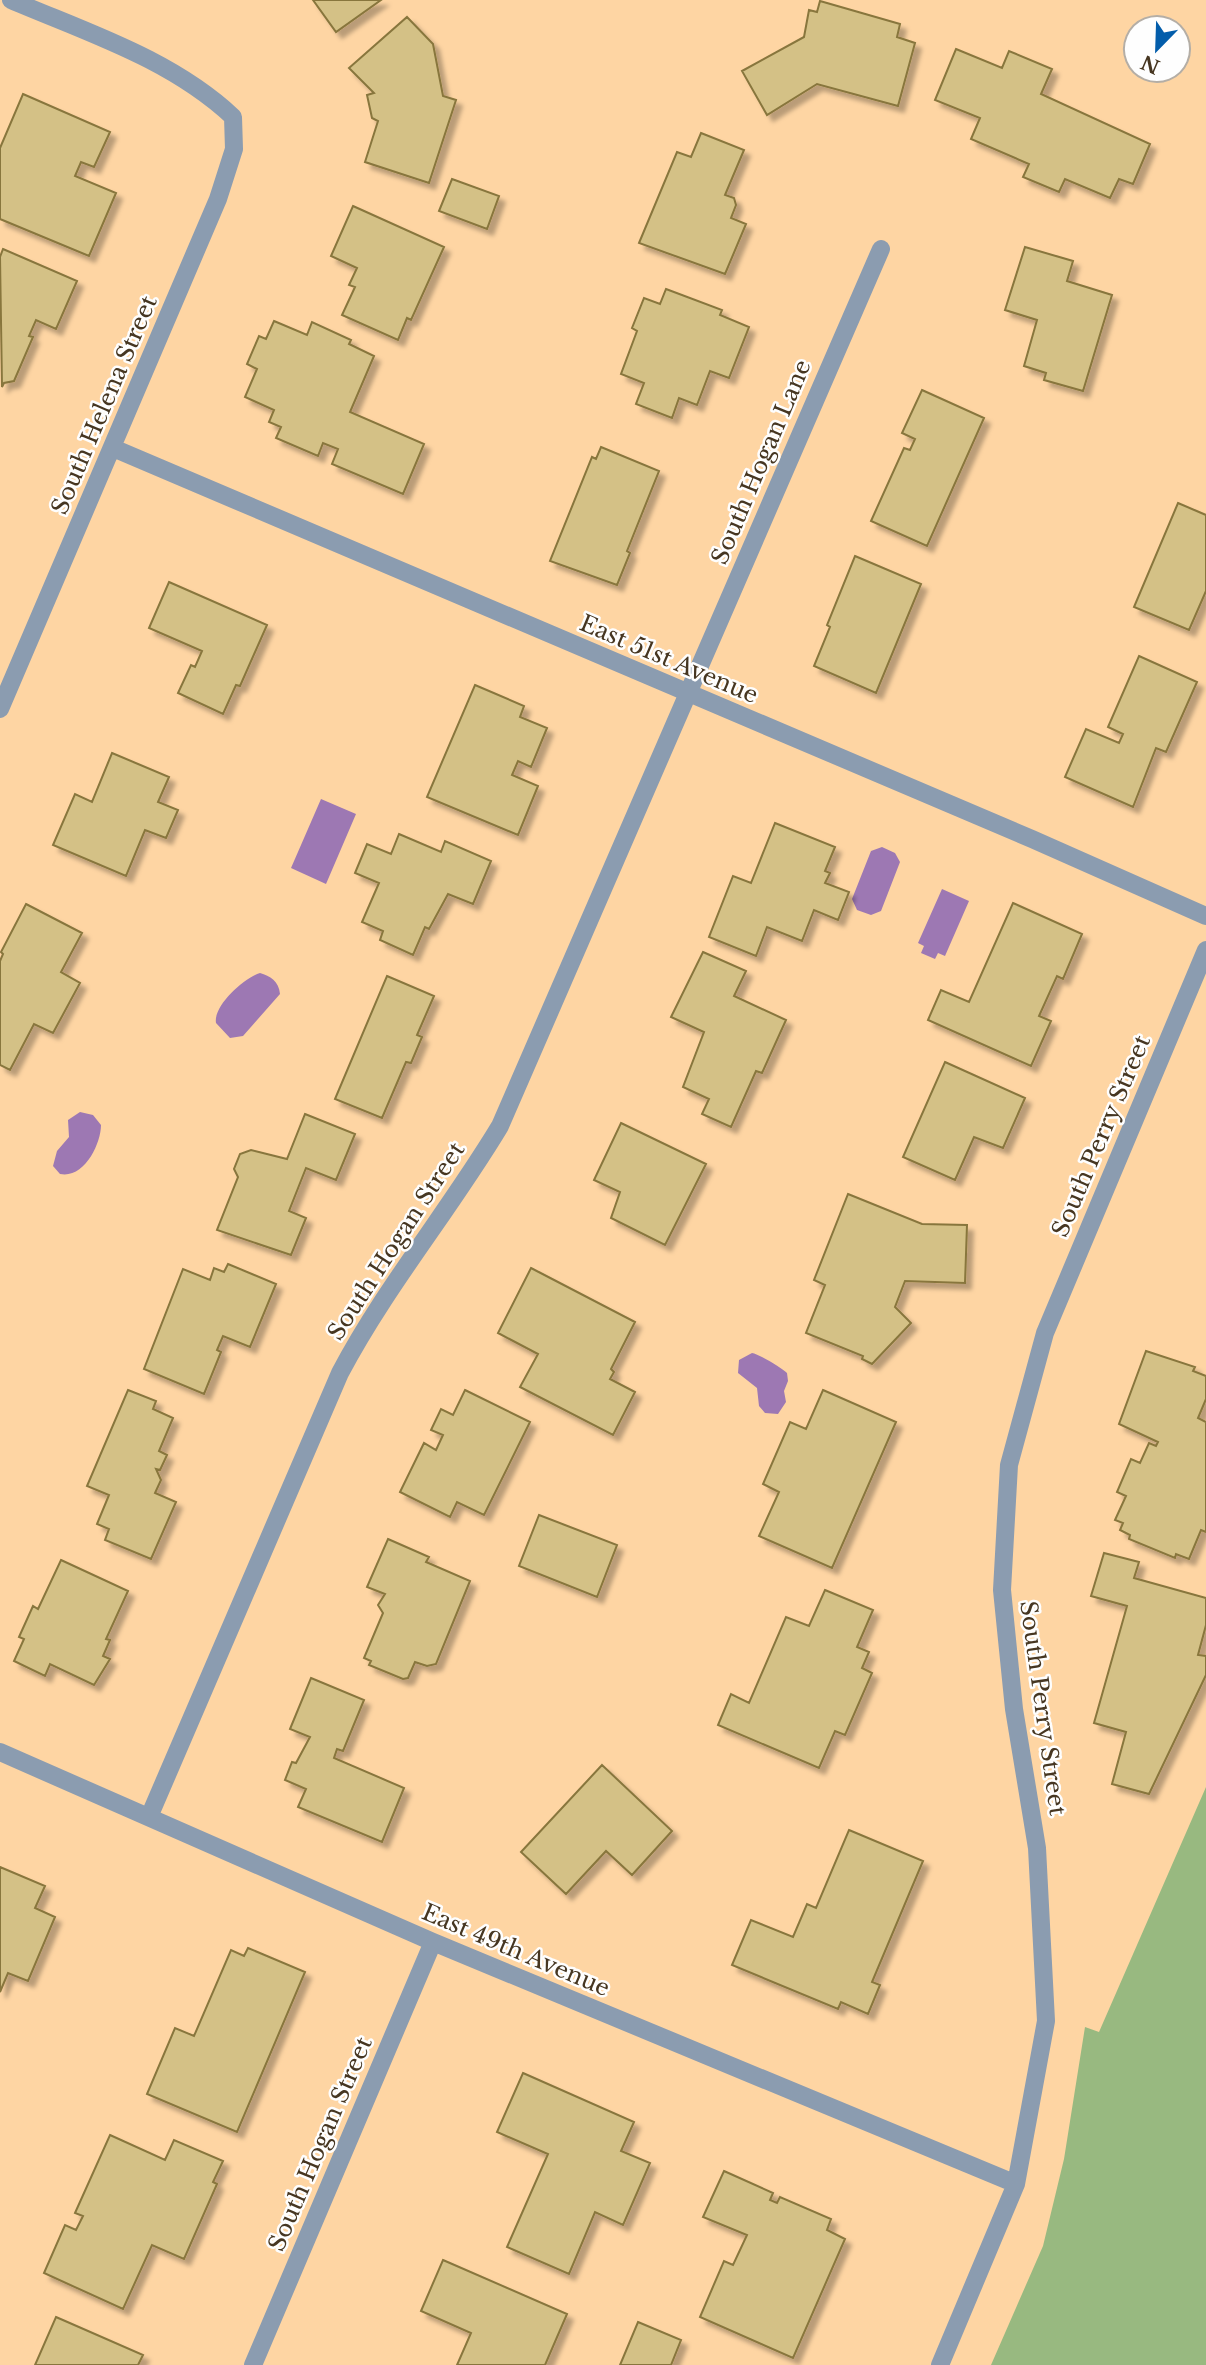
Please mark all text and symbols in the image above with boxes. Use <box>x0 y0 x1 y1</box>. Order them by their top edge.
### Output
north arrow <box>1122 14 1192 84</box>
text: N <box>1138 50 1163 78</box>
street label: South Helena Street <box>45 291 163 519</box>
street label: South Hogan Lane <box>705 355 817 569</box>
street label: East 51st Avenue <box>576 609 762 709</box>
street label: South Perry Street <box>1046 1031 1156 1241</box>
street label: South Hogan Street <box>322 1137 471 1345</box>
street label: South Perry Street <box>1014 1599 1072 1817</box>
street label: East 49th Avenue <box>418 1898 614 2002</box>
street label: South Hogan Street <box>262 2032 378 2255</box>

